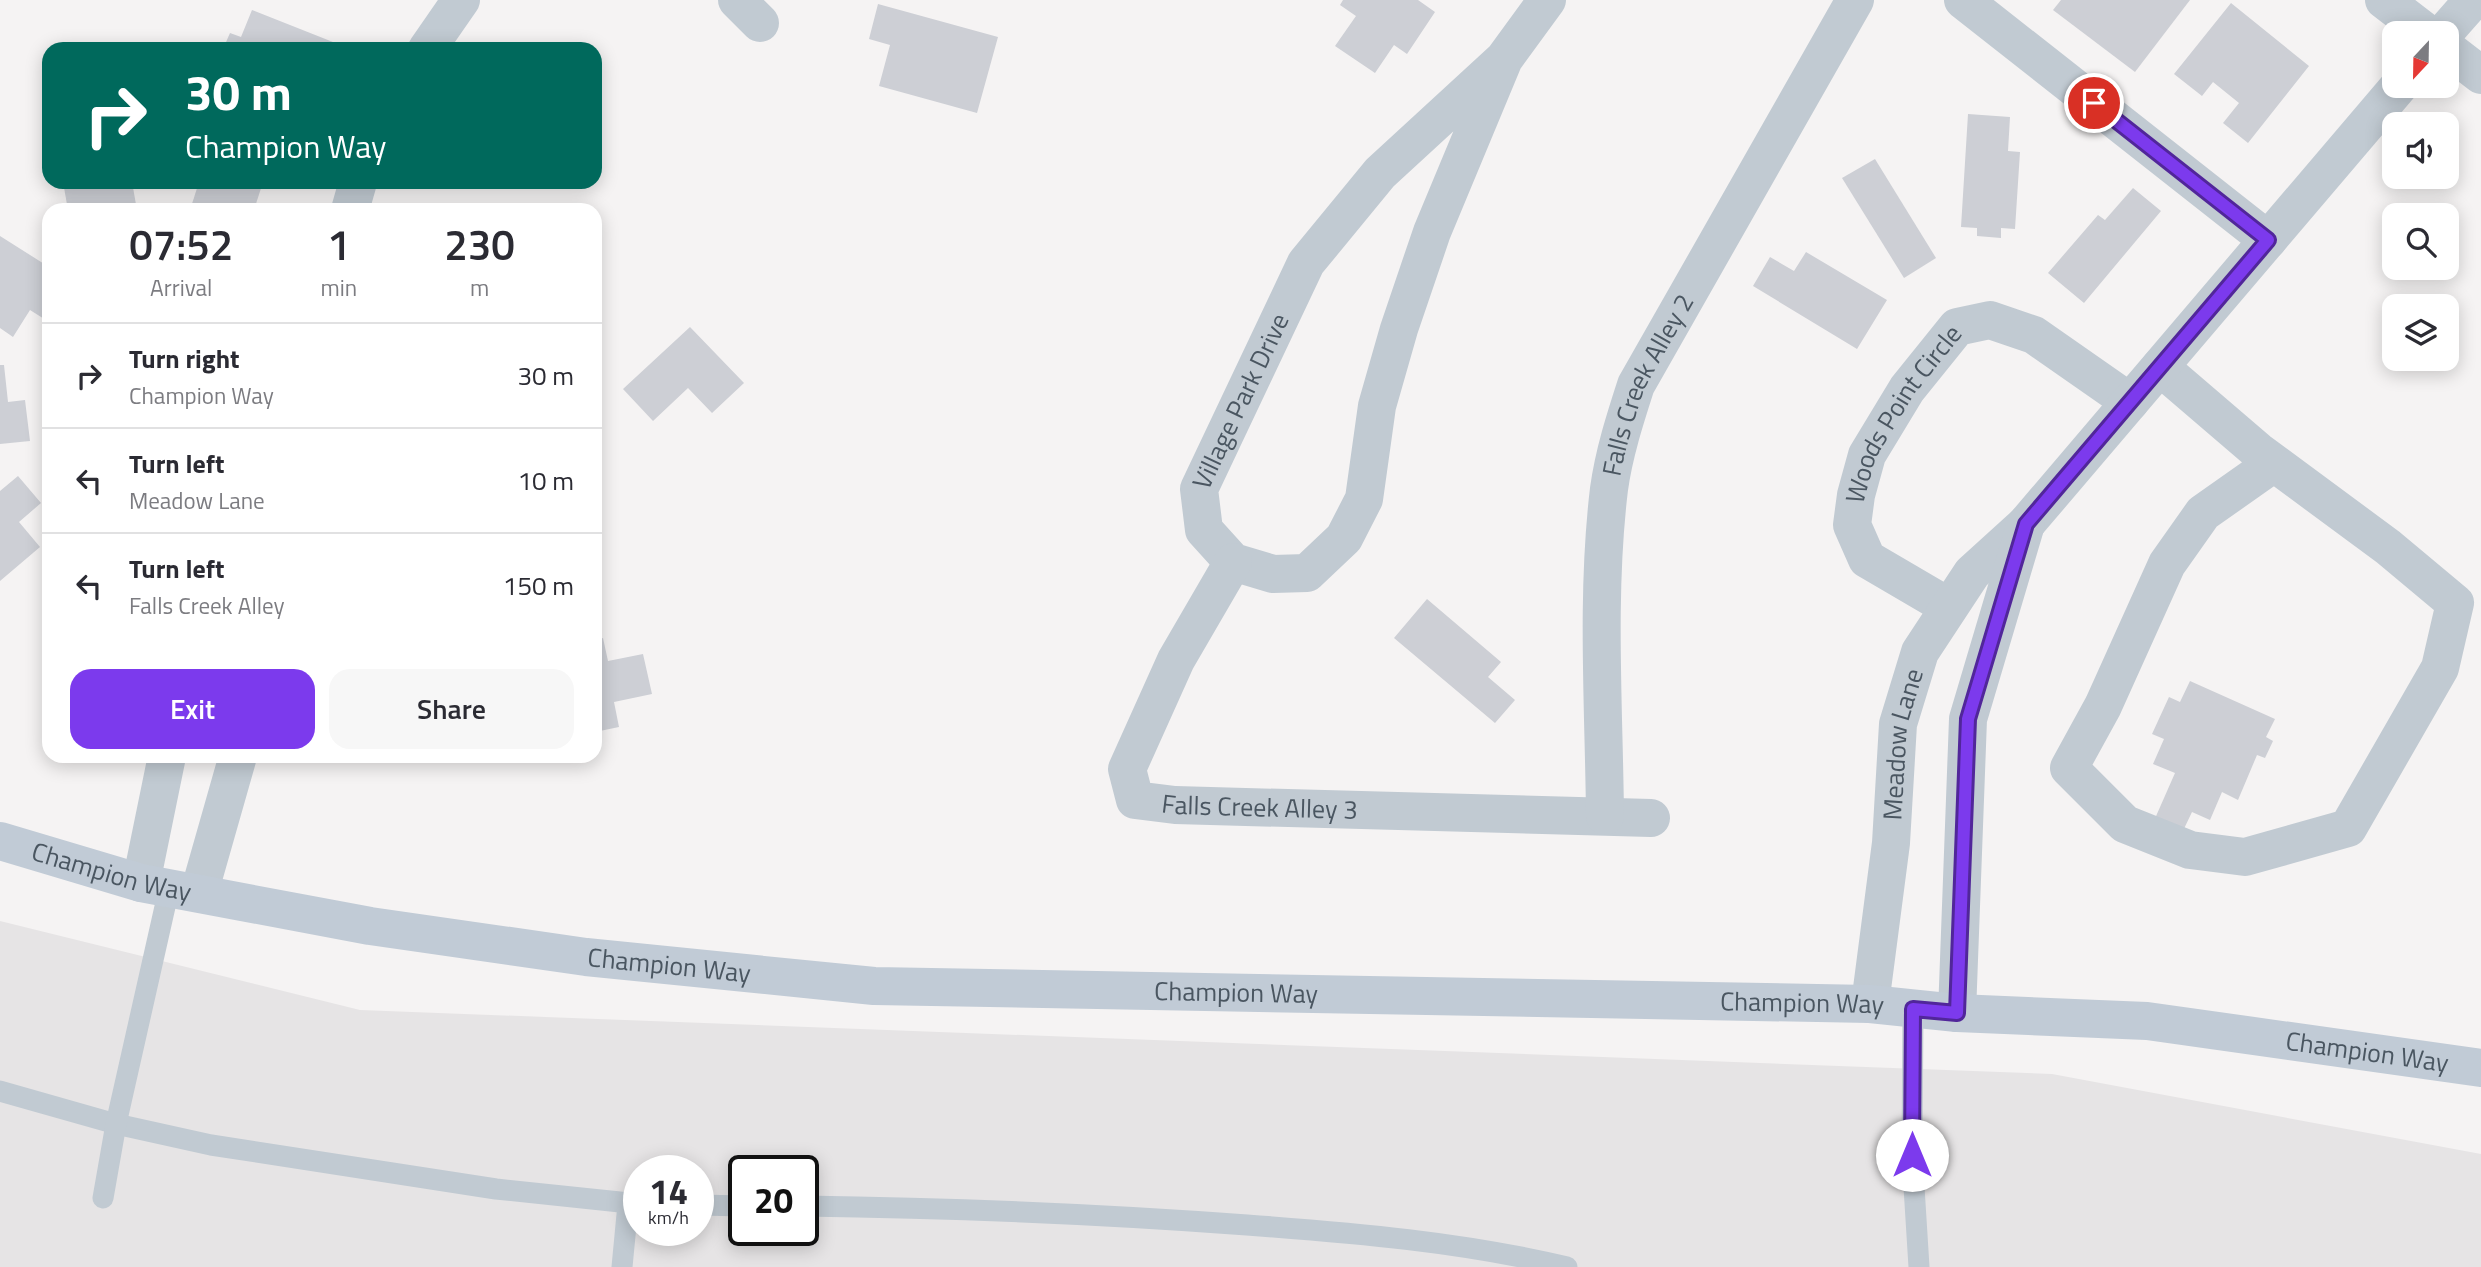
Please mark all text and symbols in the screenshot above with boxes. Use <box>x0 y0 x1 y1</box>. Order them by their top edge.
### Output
north arrow <box>2382 21 2459 98</box>
map controls <box>2382 21 2459 371</box>
text: 30 m <box>185 54 292 129</box>
icon: right <box>70 70 161 161</box>
pin <box>2064 73 2124 133</box>
icon: arrive <box>2075 84 2113 122</box>
button: sound <box>2382 112 2459 189</box>
text: Champion Way <box>185 122 387 170</box>
button: search <box>2382 203 2459 280</box>
text: 07:52 <box>129 212 233 276</box>
text: 1 <box>327 212 351 276</box>
text: 230 <box>444 212 515 276</box>
text: Arrival <box>150 270 212 305</box>
text: min <box>320 270 357 305</box>
text: m <box>470 270 489 305</box>
street label: Falls Creek Alley 2 <box>1591 286 1703 479</box>
button: layers <box>2382 294 2459 371</box>
street label: Village Park Drive <box>1182 307 1299 495</box>
street label: Woods Point Circle <box>1835 316 1971 507</box>
text: Turn right <box>129 339 240 378</box>
text: 30 m <box>517 356 574 395</box>
icon: right <box>70 357 108 395</box>
text: Champion Way <box>129 378 274 413</box>
text: Turn left <box>129 444 224 483</box>
text: 10 m <box>517 461 574 500</box>
icon: left <box>70 462 108 500</box>
text: Meadow Lane <box>129 483 265 518</box>
text: Turn left <box>129 549 224 588</box>
text: 150 m <box>503 566 574 605</box>
icon: left <box>70 567 108 605</box>
text: Falls Creek Alley <box>129 588 285 623</box>
street label: Meadow Lane <box>1872 664 1933 821</box>
button: Exit <box>70 669 315 749</box>
button: Share <box>329 669 574 749</box>
street label: Falls Creek Alley 3 <box>1159 783 1358 829</box>
street label: Champion Way <box>27 832 195 911</box>
street label: Champion Way <box>586 937 753 992</box>
street label: Champion Way <box>1154 971 1318 1013</box>
street label: Champion Way <box>1720 981 1886 1024</box>
street label: Champion Way <box>2283 1021 2451 1082</box>
position arrow <box>1875 1118 1949 1192</box>
speed limit sign: 20 <box>728 1155 819 1246</box>
text: 14 <box>649 1164 688 1218</box>
text: km/h <box>648 1204 689 1231</box>

